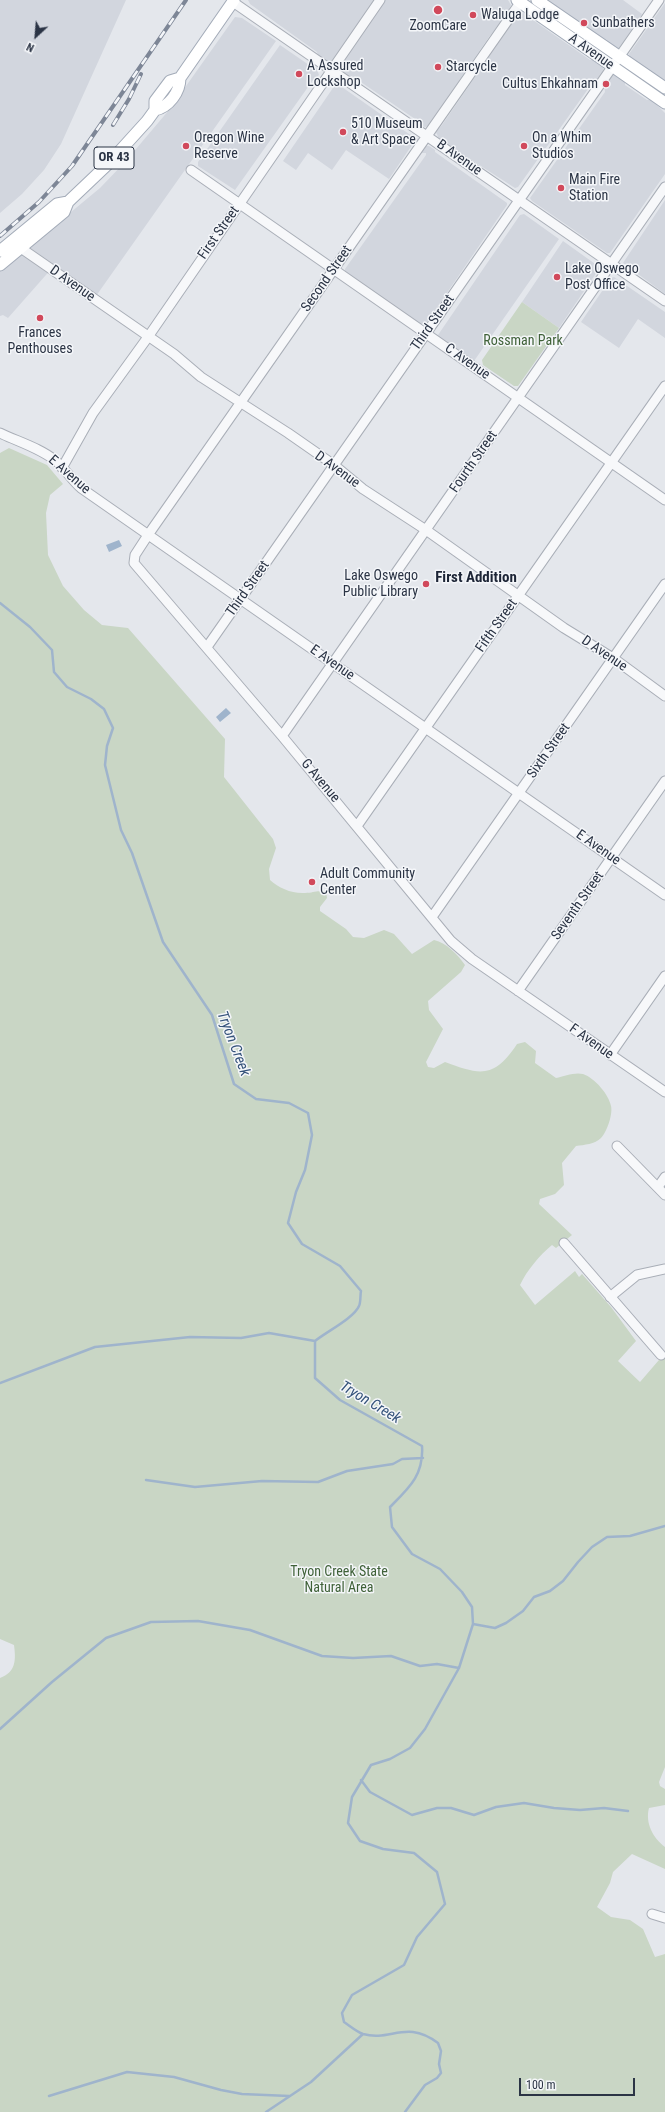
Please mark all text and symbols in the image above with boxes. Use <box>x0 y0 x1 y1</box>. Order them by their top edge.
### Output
marker: ZoomCare <box>432 4 444 16</box>
place label: Waluga Lodge <box>481 7 559 23</box>
marker: Waluga Lodge <box>468 10 478 20</box>
place label: Sunbathers <box>592 15 655 31</box>
north arrow <box>16 16 56 56</box>
place label: ZoomCare <box>409 18 467 34</box>
marker: Sunbathers <box>579 18 589 28</box>
street label: A Avenue <box>565 30 617 74</box>
text: N <box>25 40 36 55</box>
place label: A Assured Lockshop <box>307 58 364 90</box>
place label: Starcycle <box>446 59 497 75</box>
marker: Starcycle <box>433 62 443 72</box>
marker: A Assured Lockshop <box>294 69 304 79</box>
place label: Cultus Ehkahnam <box>502 76 598 92</box>
marker: Cultus Ehkahnam <box>601 79 611 89</box>
place label: 510 Museum & Art Space <box>351 116 423 148</box>
marker: 510 Museum & Art Space <box>338 127 348 137</box>
place label: Oregon Wine Reserve <box>194 130 264 162</box>
place label: On a Whim Studios <box>532 130 592 162</box>
street label: B Avenue <box>433 136 485 180</box>
marker: Oregon Wine Reserve <box>181 141 191 151</box>
marker: On a Whim Studios <box>519 141 529 151</box>
road number: OR 43 <box>94 147 134 169</box>
place label: Main Fire Station <box>569 172 620 204</box>
marker: Main Fire Station <box>556 183 566 193</box>
street label: First Street <box>195 203 243 263</box>
street label: Second Street <box>298 243 356 315</box>
place label: Lake Oswego Post Office <box>565 261 639 294</box>
street label: D Avenue <box>46 262 98 306</box>
marker: Lake Oswego Post Office <box>552 272 562 282</box>
street label: Third Street <box>408 292 458 354</box>
marker: Frances Penthouses <box>35 313 45 323</box>
place label: Frances Penthouses <box>7 325 73 358</box>
park label: Rossman Park <box>483 333 563 349</box>
street label: C Avenue <box>441 340 493 384</box>
street label: Fourth Street <box>446 428 502 496</box>
street label: D Avenue <box>311 448 363 492</box>
street label: E Avenue <box>44 452 94 498</box>
street label: Third Street <box>223 558 273 620</box>
place label: Lake Oswego Public Library <box>343 568 418 600</box>
district label: First Addition <box>435 569 517 587</box>
marker: Lake Oswego Public Library <box>421 579 431 589</box>
street label: Fifth Street <box>473 596 521 656</box>
street label: D Avenue <box>578 633 630 675</box>
street label: E Avenue <box>307 642 357 684</box>
street label: Sixth Street <box>524 720 574 782</box>
street label: G Avenue <box>297 756 343 806</box>
street label: E Avenue <box>573 827 623 869</box>
place label: Adult Community Center <box>320 866 415 898</box>
street label: Seventh Street <box>548 868 608 944</box>
marker: Adult Community Center <box>307 877 317 887</box>
water label: Tryon Creek <box>212 1009 254 1079</box>
street label: F Avenue <box>566 1021 616 1063</box>
water label: Tryon Creek <box>336 1378 404 1428</box>
park label: Tryon Creek State Natural Area <box>290 1564 388 1596</box>
scale bar <box>521 2070 637 2096</box>
text: 100 m <box>526 2078 556 2092</box>

